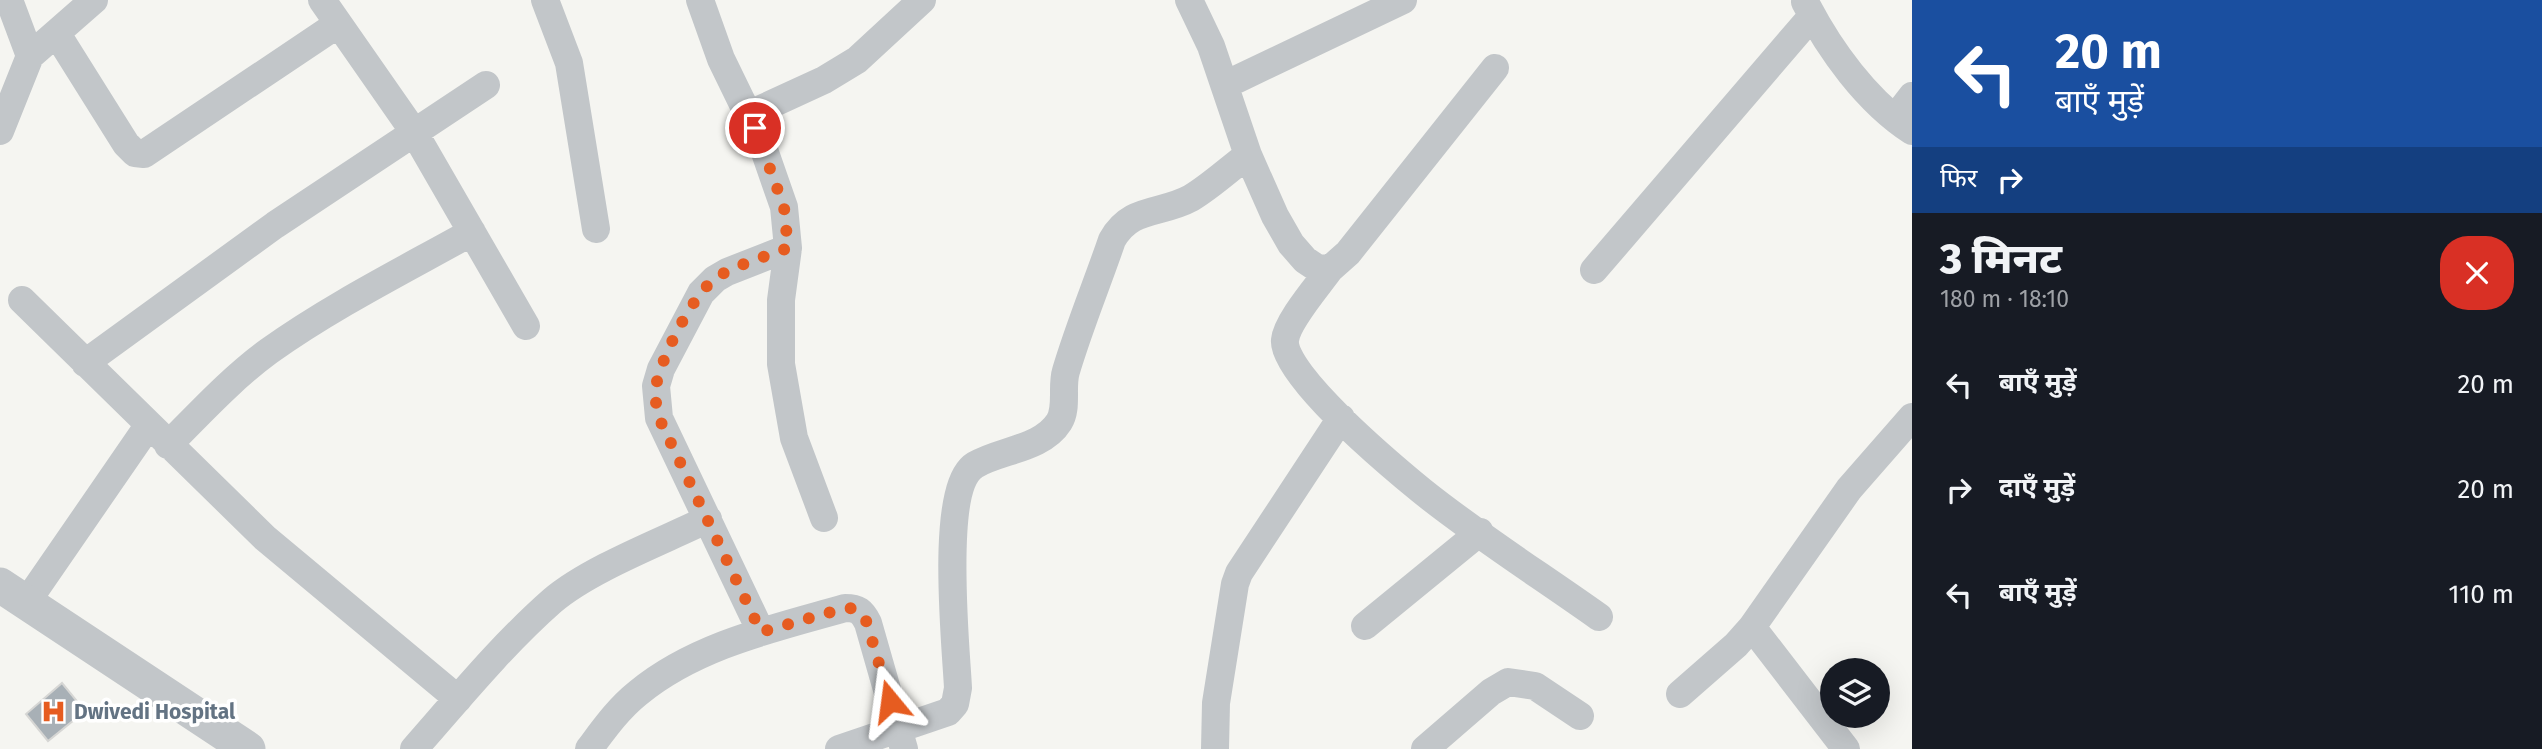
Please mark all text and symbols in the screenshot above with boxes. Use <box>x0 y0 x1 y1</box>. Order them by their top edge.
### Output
text: 20 m <box>2055 22 2162 81</box>
icon: left <box>1940 28 2031 119</box>
text: बाएँ मुड़ें <box>2055 82 2144 120</box>
pin <box>725 98 785 158</box>
icon: arrive <box>736 109 774 147</box>
icon: right <box>1991 161 2029 199</box>
text: फिर <box>1940 163 1977 194</box>
text: 3 मिनट <box>1940 234 2062 284</box>
button: close <box>2440 236 2514 310</box>
text: 180 m · 18:10 <box>1940 285 2069 313</box>
icon: left <box>1940 366 1978 404</box>
text: बाएँ मुड़ें <box>1999 367 2076 398</box>
text: 20 m <box>2457 369 2514 400</box>
icon: right <box>1940 471 1978 509</box>
text: दाएँ मुड़ें <box>1999 472 2075 503</box>
text: 20 m <box>2457 474 2514 505</box>
icon: left <box>1940 576 1978 614</box>
text: बाएँ मुड़ें <box>1999 577 2076 608</box>
text: 110 m <box>2448 579 2514 610</box>
map controls <box>1820 658 1890 728</box>
button: layers <box>1820 658 1890 728</box>
position arrow <box>853 664 927 738</box>
hospital icon: Dwivedi Hospital <box>40 698 68 726</box>
place label: Dwivedi Hospital <box>74 699 236 725</box>

